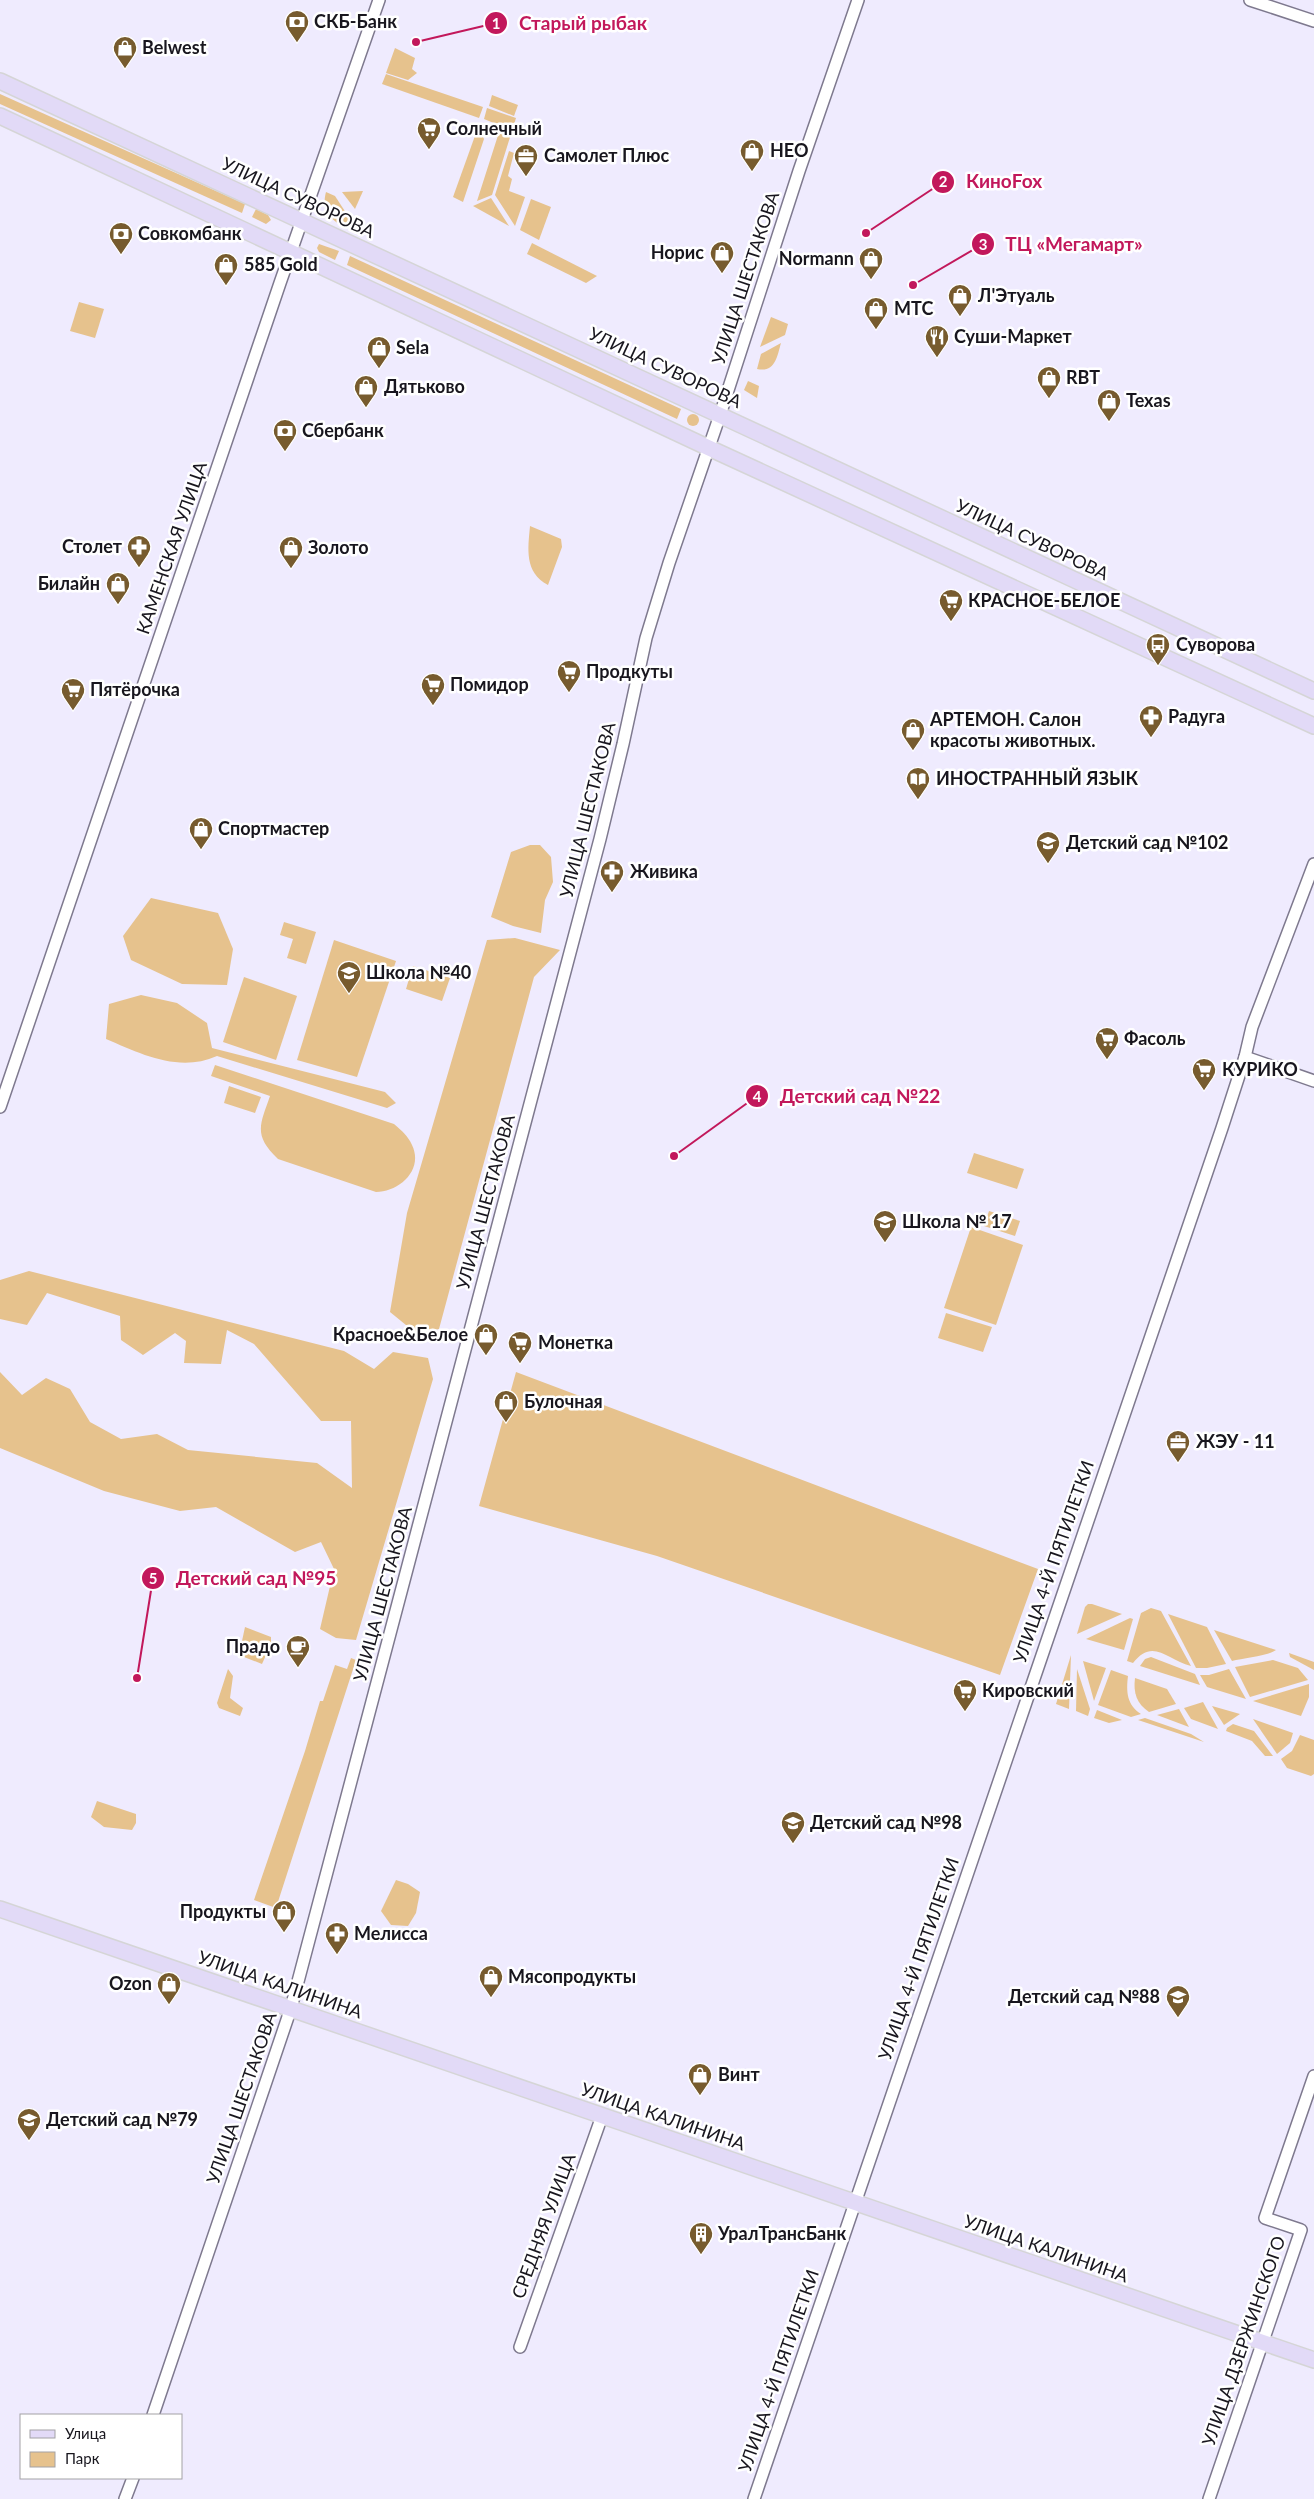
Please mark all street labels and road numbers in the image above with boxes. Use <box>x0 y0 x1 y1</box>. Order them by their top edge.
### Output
street label: УЛИЦА СУВОРОВА <box>219 152 379 242</box>
street label: УЛИЦА ШЕСТАКОВА <box>707 188 784 367</box>
street label: УЛИЦА СУВОРОВА <box>586 322 746 412</box>
street label: КАМЕНСКАЯ УЛИЦА <box>131 458 211 637</box>
street label: УЛИЦА СУВОРОВА <box>953 494 1113 584</box>
street label: УЛИЦА ШЕСТАКОВА <box>555 719 620 900</box>
street label: УЛИЦА ШЕСТАКОВА <box>451 1111 519 1292</box>
street label: УЛИЦА 4-Й ПЯТИЛЕТКИ <box>1008 1457 1098 1666</box>
street label: УЛИЦА ШЕСТАКОВА <box>348 1503 416 1684</box>
street label: УЛИЦА 4-Й ПЯТИЛЕТКИ <box>873 1854 963 2063</box>
street label: УЛИЦА КАЛИНИНА <box>195 1946 366 2023</box>
street label: УЛИЦА ШЕСТАКОВА <box>201 2008 281 2187</box>
street label: УЛИЦА КАЛИНИНА <box>578 2078 749 2155</box>
street label: СРЕДНЯЯ УЛИЦА <box>507 2149 580 2301</box>
street label: УЛИЦА КАЛИНИНА <box>961 2210 1132 2287</box>
street label: УЛИЦА ДЗЕРЖИНСКОГО <box>1197 2233 1289 2449</box>
street label: УЛИЦА 4-Й ПЯТИЛЕТКИ <box>733 2266 823 2475</box>

